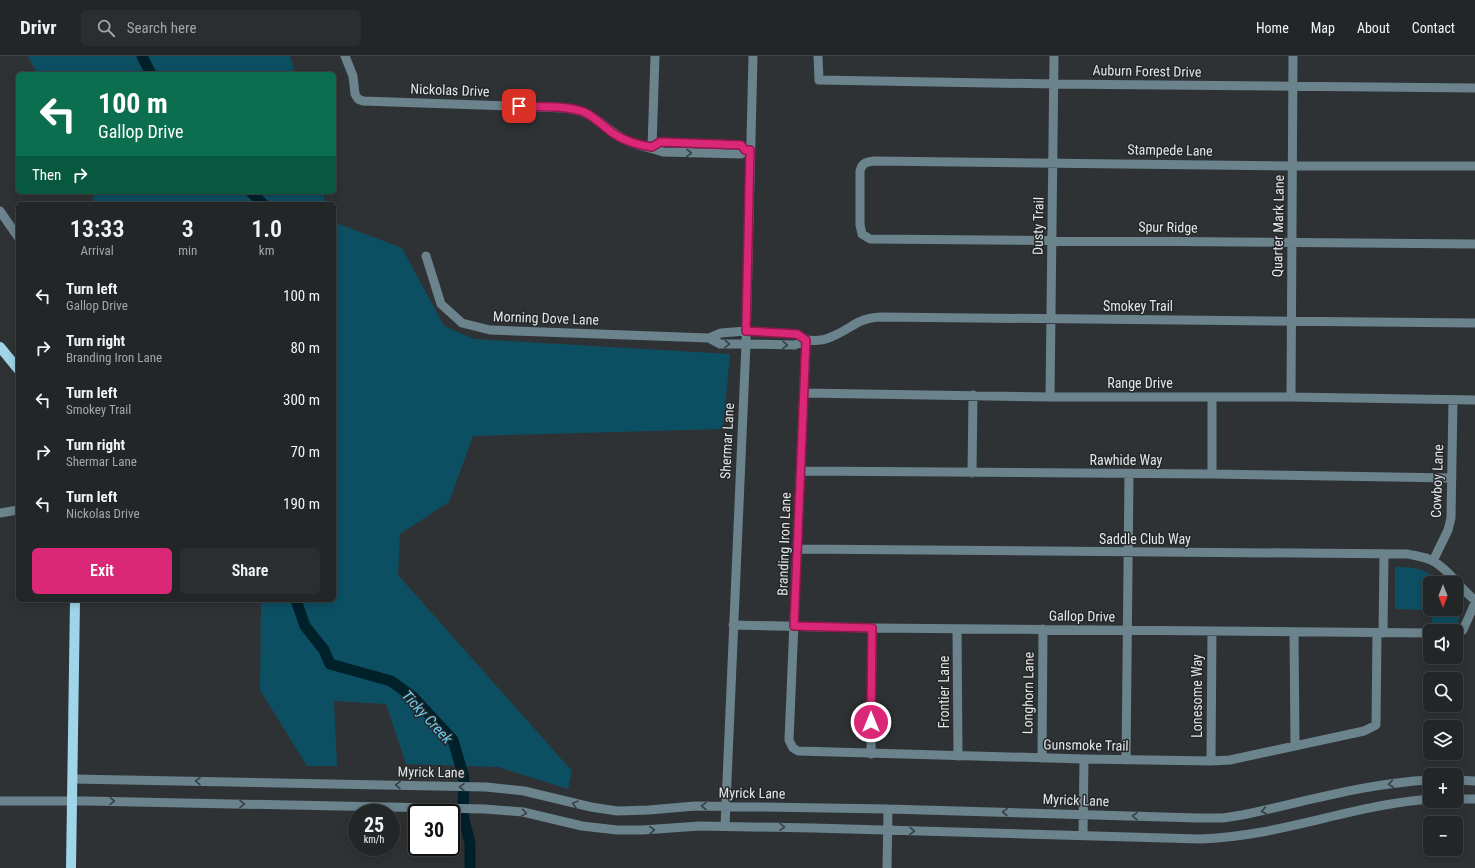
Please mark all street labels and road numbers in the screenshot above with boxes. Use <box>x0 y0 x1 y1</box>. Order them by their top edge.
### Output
street label: Auburn Forest Drive <box>1093 62 1202 80</box>
street label: Nickolas Drive <box>410 81 490 99</box>
street label: Stampede Lane <box>1127 141 1213 159</box>
street label: Quarter Mark Lane <box>1269 174 1287 277</box>
street label: Dusty Trail <box>1029 197 1047 255</box>
street label: Spur Ridge <box>1138 218 1198 236</box>
street label: Smokey Trail <box>1103 298 1173 314</box>
street label: Morning Dove Lane <box>493 308 600 328</box>
street label: Range Drive <box>1107 375 1173 391</box>
street label: Shermar Lane <box>717 402 737 480</box>
street label: Cowboy Lane <box>1428 443 1446 518</box>
street label: Rawhide Way <box>1090 452 1163 468</box>
street label: Branding Iron Lane <box>774 492 794 596</box>
street label: Saddle Club Way <box>1099 531 1191 547</box>
street label: Gallop Drive <box>1049 607 1116 625</box>
street label: Longhorn Lane <box>1019 651 1037 734</box>
street label: Lonesome Way <box>1189 654 1205 738</box>
street label: Frontier Lane <box>936 655 952 728</box>
street label: Gunsmoke Trail <box>1043 736 1129 754</box>
street label: Myrick Lane <box>398 763 465 781</box>
street label: Myrick Lane <box>719 784 786 802</box>
street label: Myrick Lane <box>1042 791 1110 809</box>

